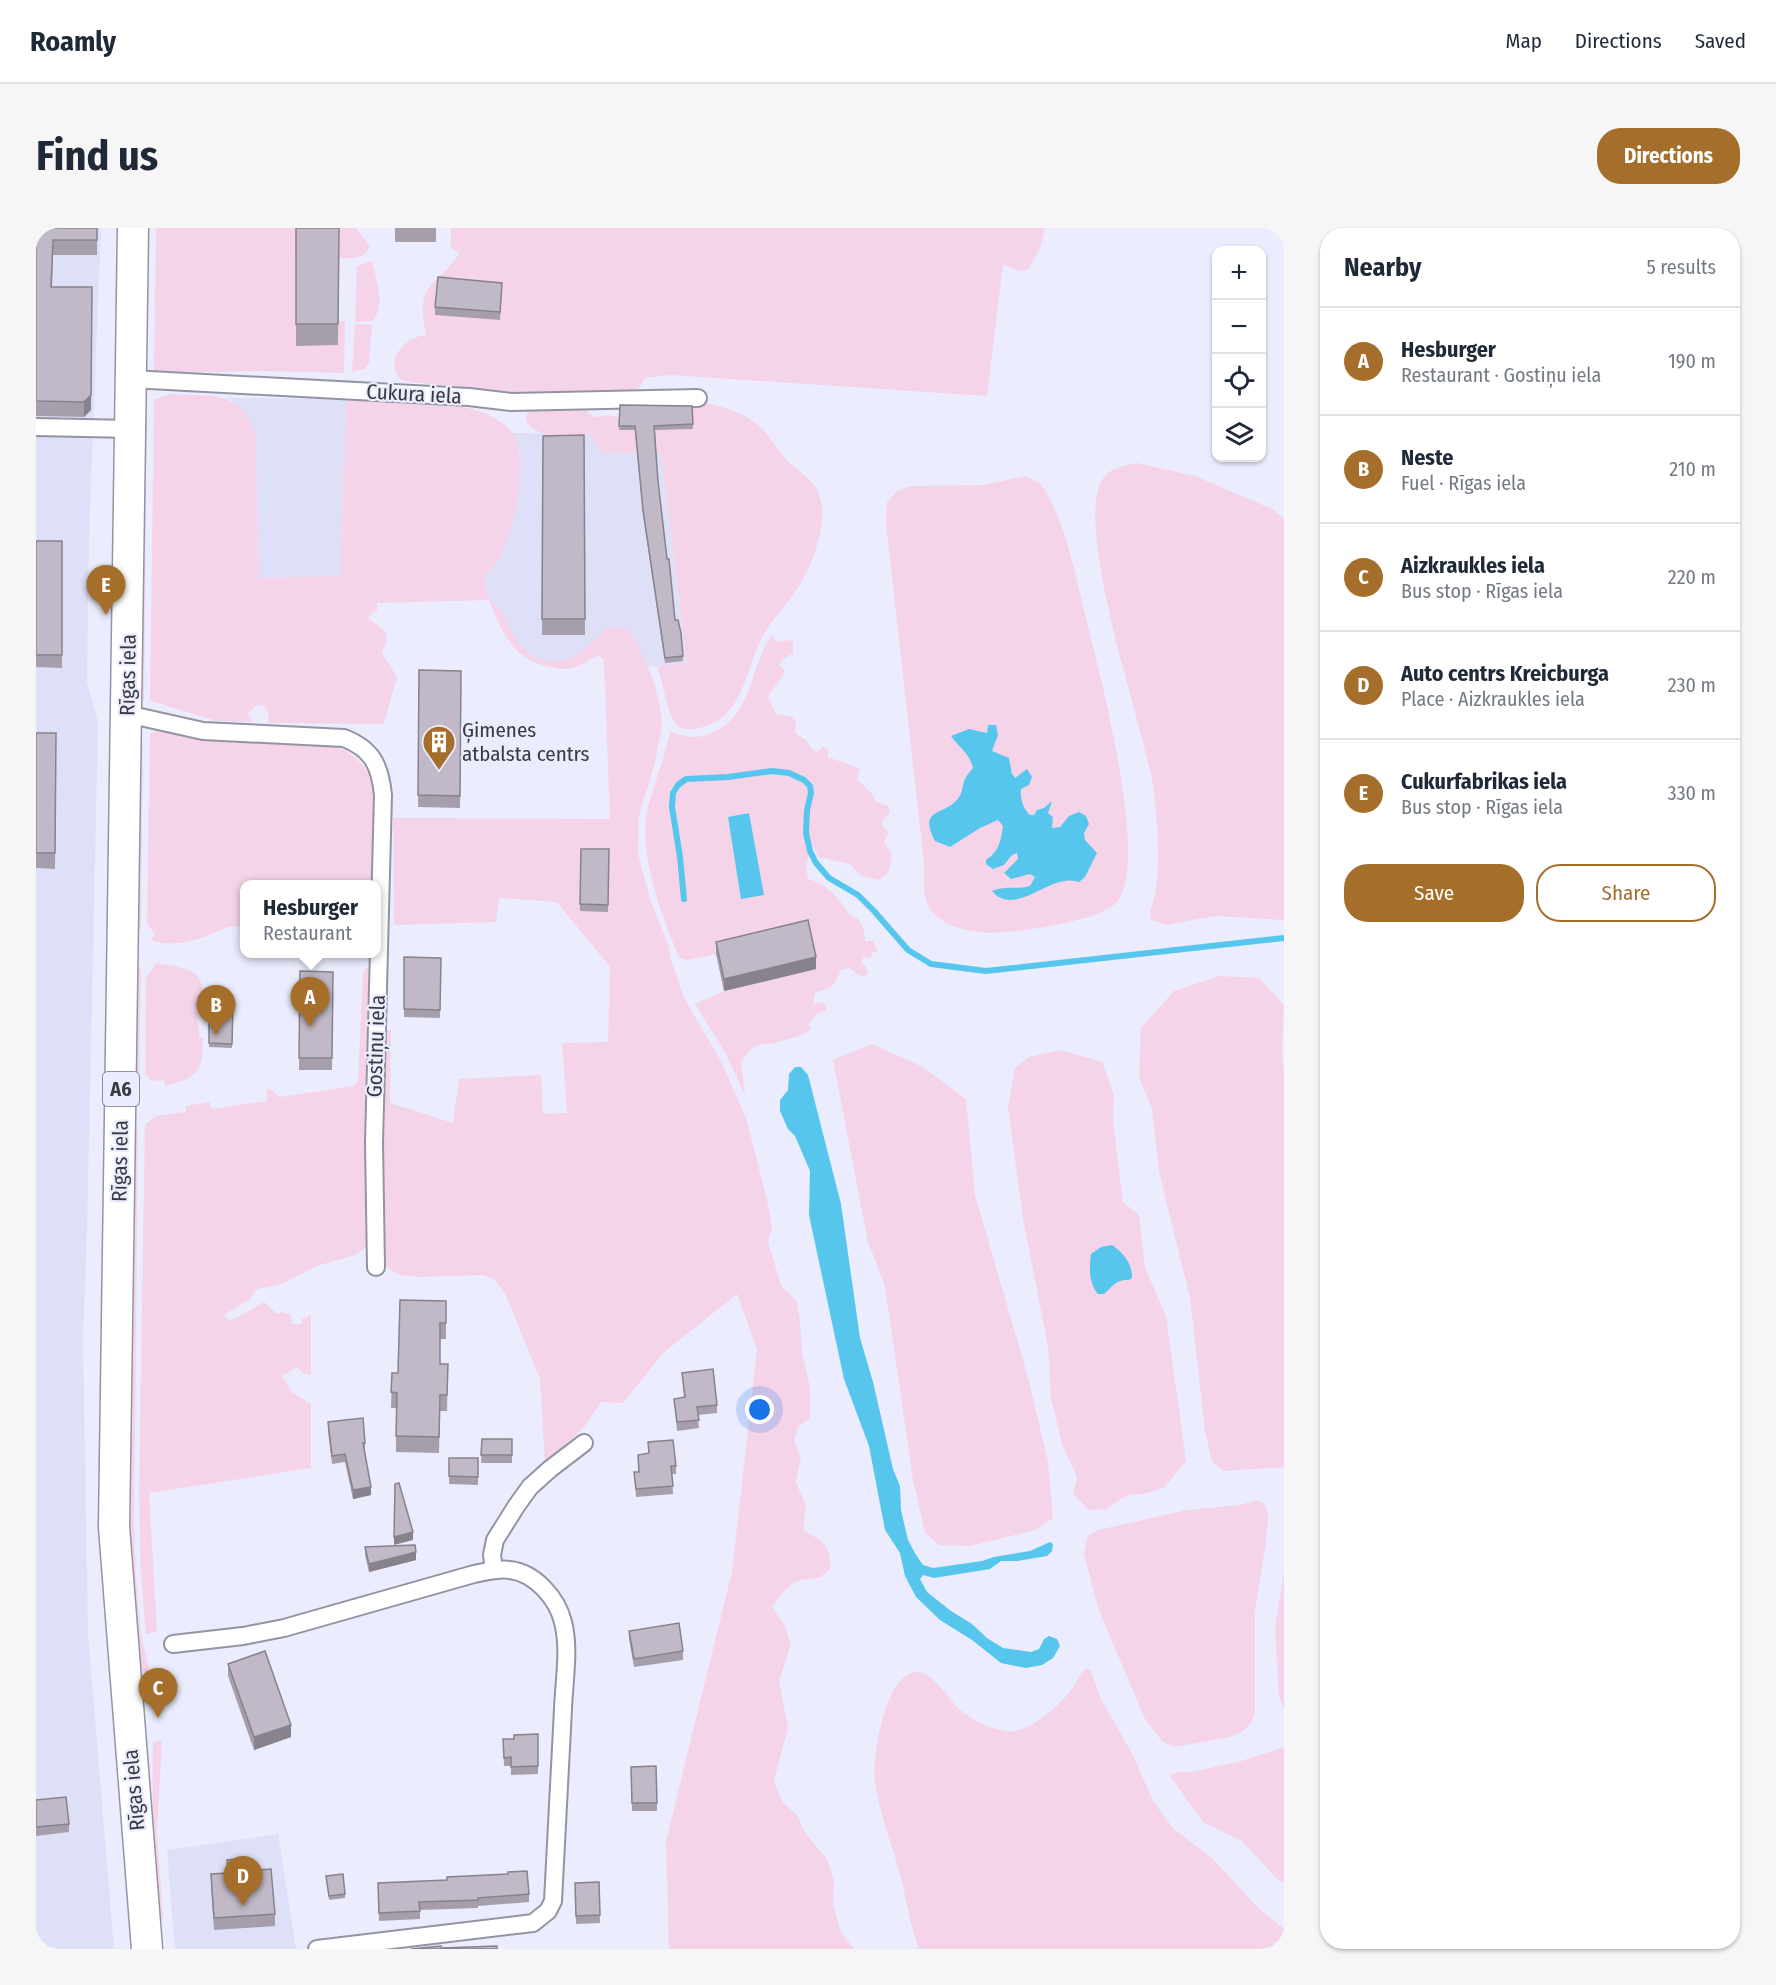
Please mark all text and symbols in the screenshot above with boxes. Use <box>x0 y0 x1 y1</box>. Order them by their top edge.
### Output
text: Roamly <box>30 25 116 58</box>
text: Map <box>1505 28 1542 54</box>
text: Directions <box>1575 28 1662 54</box>
text: Saved <box>1695 28 1746 54</box>
button: Directions <box>1597 128 1740 184</box>
text: Find us <box>36 131 158 181</box>
map controls <box>1212 246 1266 462</box>
button: + <box>1212 246 1266 300</box>
text: Nearby <box>1344 252 1421 283</box>
text: 5 results <box>1646 255 1716 279</box>
button: − <box>1212 300 1266 354</box>
text: Hesburger <box>1401 336 1496 363</box>
text: A <box>1358 349 1369 373</box>
text: 190 m <box>1668 349 1716 373</box>
button: locate <box>1212 354 1266 408</box>
text: Restaurant · Gostiņu iela <box>1401 363 1601 387</box>
street label: Cukura iela <box>366 379 462 409</box>
button: layers <box>1212 408 1266 462</box>
text: Neste <box>1401 444 1453 471</box>
text: B <box>1358 457 1369 481</box>
text: 210 m <box>1669 457 1716 481</box>
text: Fuel · Rīgas iela <box>1401 471 1526 495</box>
text: Aizkraukles iela <box>1401 552 1545 579</box>
text: C <box>1358 565 1369 589</box>
text: 220 m <box>1668 565 1716 589</box>
pin: E <box>86 566 126 615</box>
text: Bus stop · Rīgas iela <box>1401 579 1563 603</box>
street label: Rīgas iela <box>114 634 142 716</box>
text: Auto centrs Kreicburga <box>1401 660 1609 687</box>
text: D <box>1358 673 1369 697</box>
text: 230 m <box>1668 673 1716 697</box>
text: Place · Aizkraukles iela <box>1401 687 1585 711</box>
place label: Ģimenes atbalsta centrs <box>462 717 590 767</box>
building icon: Ģimenes atbalsta centrs <box>421 724 457 771</box>
text: Cukurfabrikas iela <box>1401 768 1567 795</box>
text: E <box>1359 781 1368 805</box>
text: 330 m <box>1667 781 1716 805</box>
text: Bus stop · Rīgas iela <box>1401 795 1563 819</box>
button: Save <box>1344 864 1524 922</box>
button: Share <box>1536 864 1716 922</box>
popup <box>240 880 381 958</box>
text: Hesburger <box>263 894 358 921</box>
text: Restaurant <box>263 921 352 945</box>
pin: A <box>290 978 330 1027</box>
pin: B <box>196 986 236 1035</box>
street label: Gostiņu iela <box>361 994 391 1098</box>
road number: A6 <box>103 1072 139 1106</box>
street label: Rīgas iela <box>106 1120 134 1202</box>
your location <box>745 1395 774 1424</box>
pin: C <box>138 1668 178 1718</box>
street label: Rīgas iela <box>117 1748 151 1832</box>
pin: D <box>224 1856 262 1906</box>

